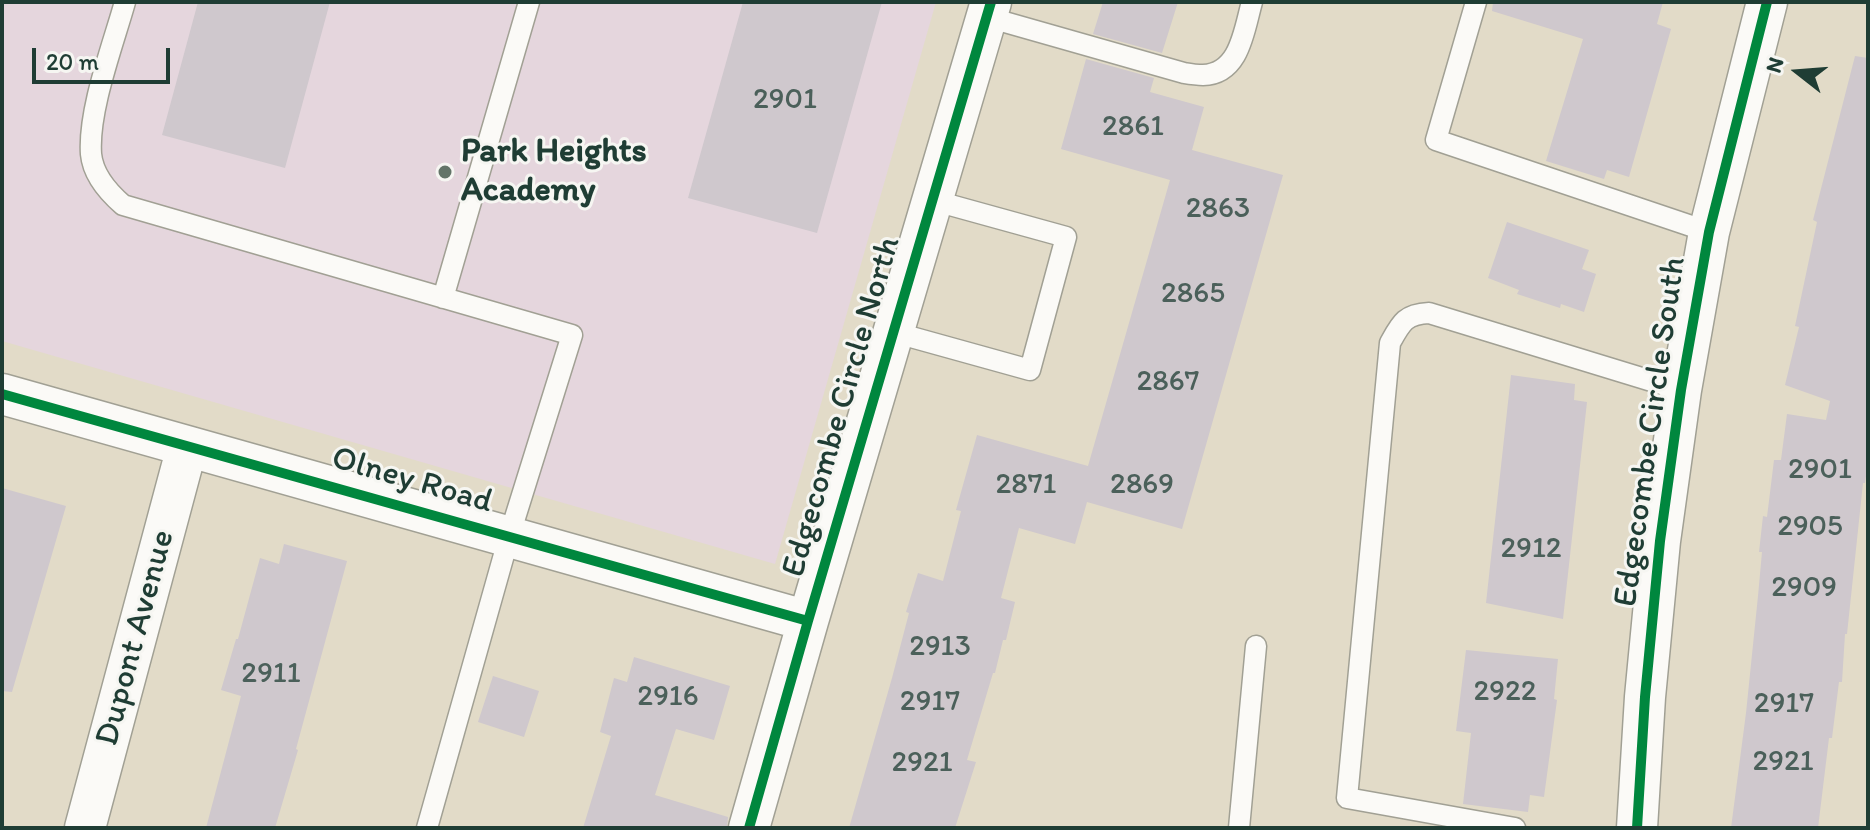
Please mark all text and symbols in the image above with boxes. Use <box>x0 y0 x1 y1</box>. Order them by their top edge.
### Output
scale bar <box>36 32 174 82</box>
north arrow <box>1758 32 1838 112</box>
text: 20 m <box>46 47 99 76</box>
text: N <box>1759 54 1790 76</box>
house number: 2901 <box>753 82 817 118</box>
house number: 2861 <box>1102 109 1164 145</box>
place label: Park Heights Academy <box>461 132 647 212</box>
marker: Park Heights Academy <box>436 163 454 181</box>
house number: 2863 <box>1186 191 1250 227</box>
street label: Edgecombe Circle North <box>774 232 910 582</box>
street label: Edgecombe Circle South <box>1606 255 1696 609</box>
house number: 2865 <box>1161 276 1225 312</box>
house number: 2867 <box>1137 364 1199 400</box>
street label: Olney Road <box>327 439 497 523</box>
house number: 2901 <box>1788 452 1852 488</box>
house number: 2871 <box>995 467 1057 503</box>
house number: 2869 <box>1110 467 1174 503</box>
house number: 2905 <box>1777 509 1843 545</box>
street label: Dupont Avenue <box>88 526 184 750</box>
house number: 2912 <box>1500 531 1562 567</box>
house number: 2909 <box>1771 570 1837 606</box>
house number: 2913 <box>909 629 971 665</box>
house number: 2911 <box>241 656 301 692</box>
house number: 2922 <box>1473 674 1537 710</box>
house number: 2916 <box>637 679 699 715</box>
house number: 2917 <box>900 684 960 720</box>
house number: 2917 <box>1754 686 1814 722</box>
house number: 2921 <box>1752 744 1814 780</box>
house number: 2921 <box>891 745 953 781</box>

